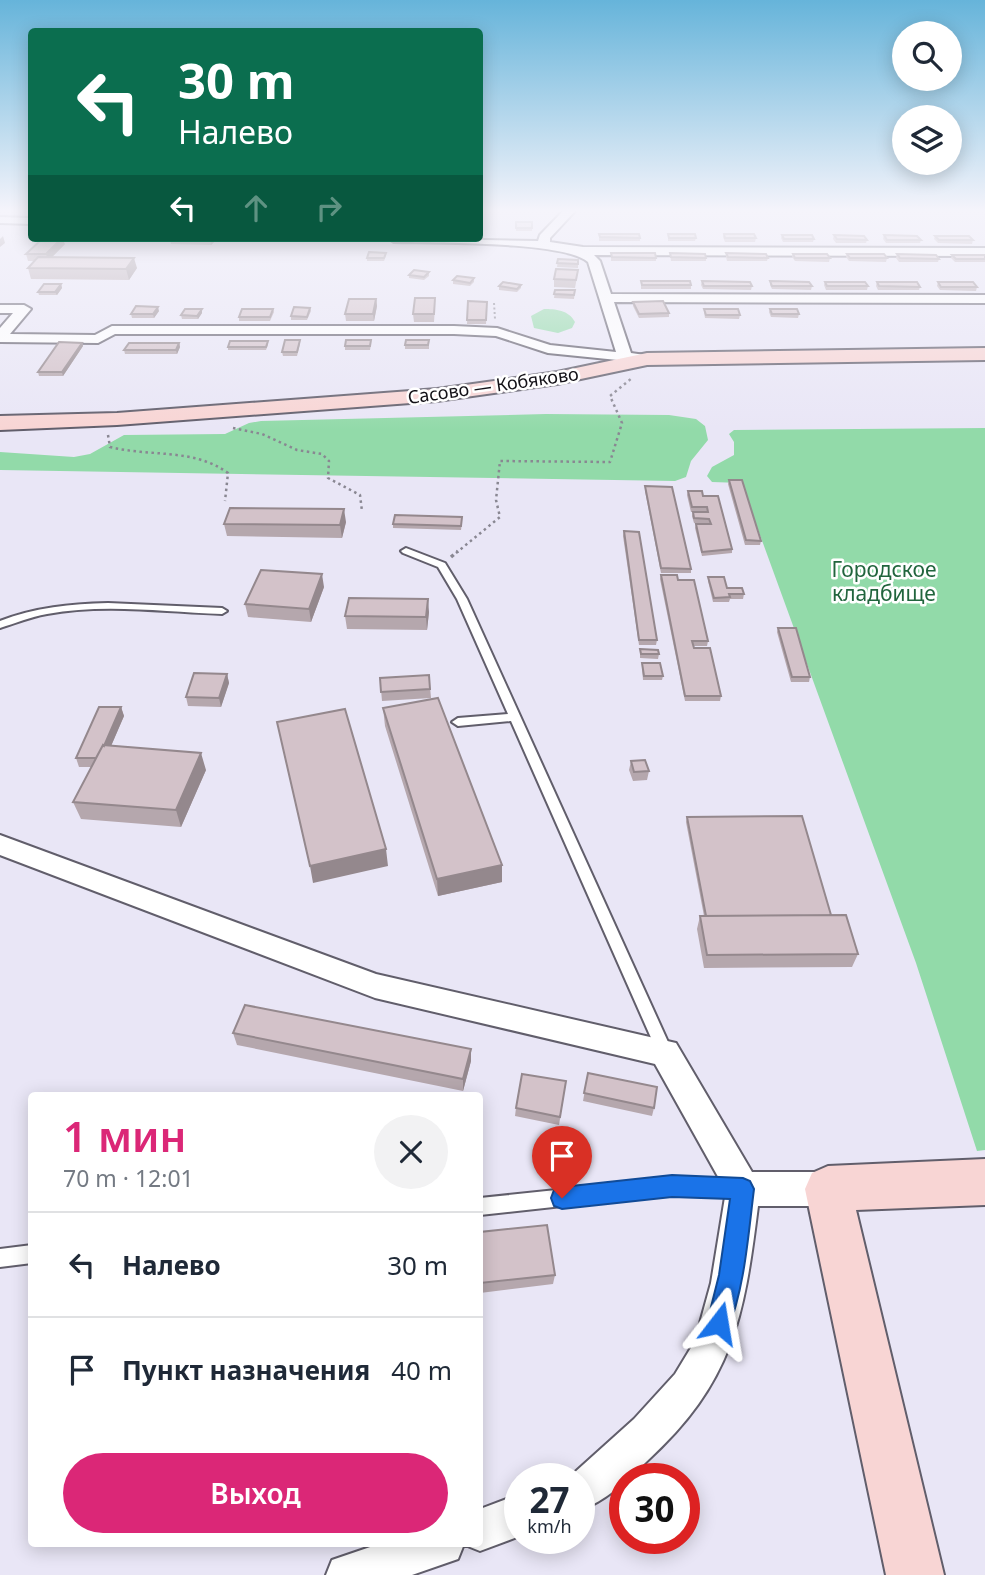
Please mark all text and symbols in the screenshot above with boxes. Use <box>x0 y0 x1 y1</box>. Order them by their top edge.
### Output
map controls <box>892 21 962 175</box>
button: search <box>892 21 962 91</box>
text: 30 m <box>178 47 295 113</box>
icon: left <box>63 56 154 147</box>
button: layers <box>892 105 962 175</box>
text: Налево <box>178 110 293 153</box>
icon: left <box>164 189 202 227</box>
icon: ahead <box>237 189 275 227</box>
icon: right <box>310 189 348 227</box>
street label: Сасово — Кобяково <box>406 361 580 409</box>
park label: Городское кладбище <box>831 555 937 607</box>
text: 1 мин <box>63 1107 186 1164</box>
button: close <box>374 1115 448 1189</box>
pin <box>532 1126 592 1198</box>
icon: arrive <box>543 1137 581 1175</box>
text: 70 m · 12:01 <box>63 1162 194 1194</box>
icon: left <box>63 1246 101 1284</box>
text: Налево <box>122 1247 221 1283</box>
text: 30 m <box>387 1247 448 1283</box>
position arrow <box>682 1286 756 1360</box>
icon: arrive <box>63 1351 101 1389</box>
text: Пункт назначения <box>122 1352 370 1388</box>
text: 40 m <box>391 1352 452 1388</box>
button: Выход <box>63 1453 448 1533</box>
speed limit sign: 30 <box>609 1463 700 1554</box>
text: 27 <box>529 1476 570 1523</box>
text: km/h <box>527 1514 572 1538</box>

